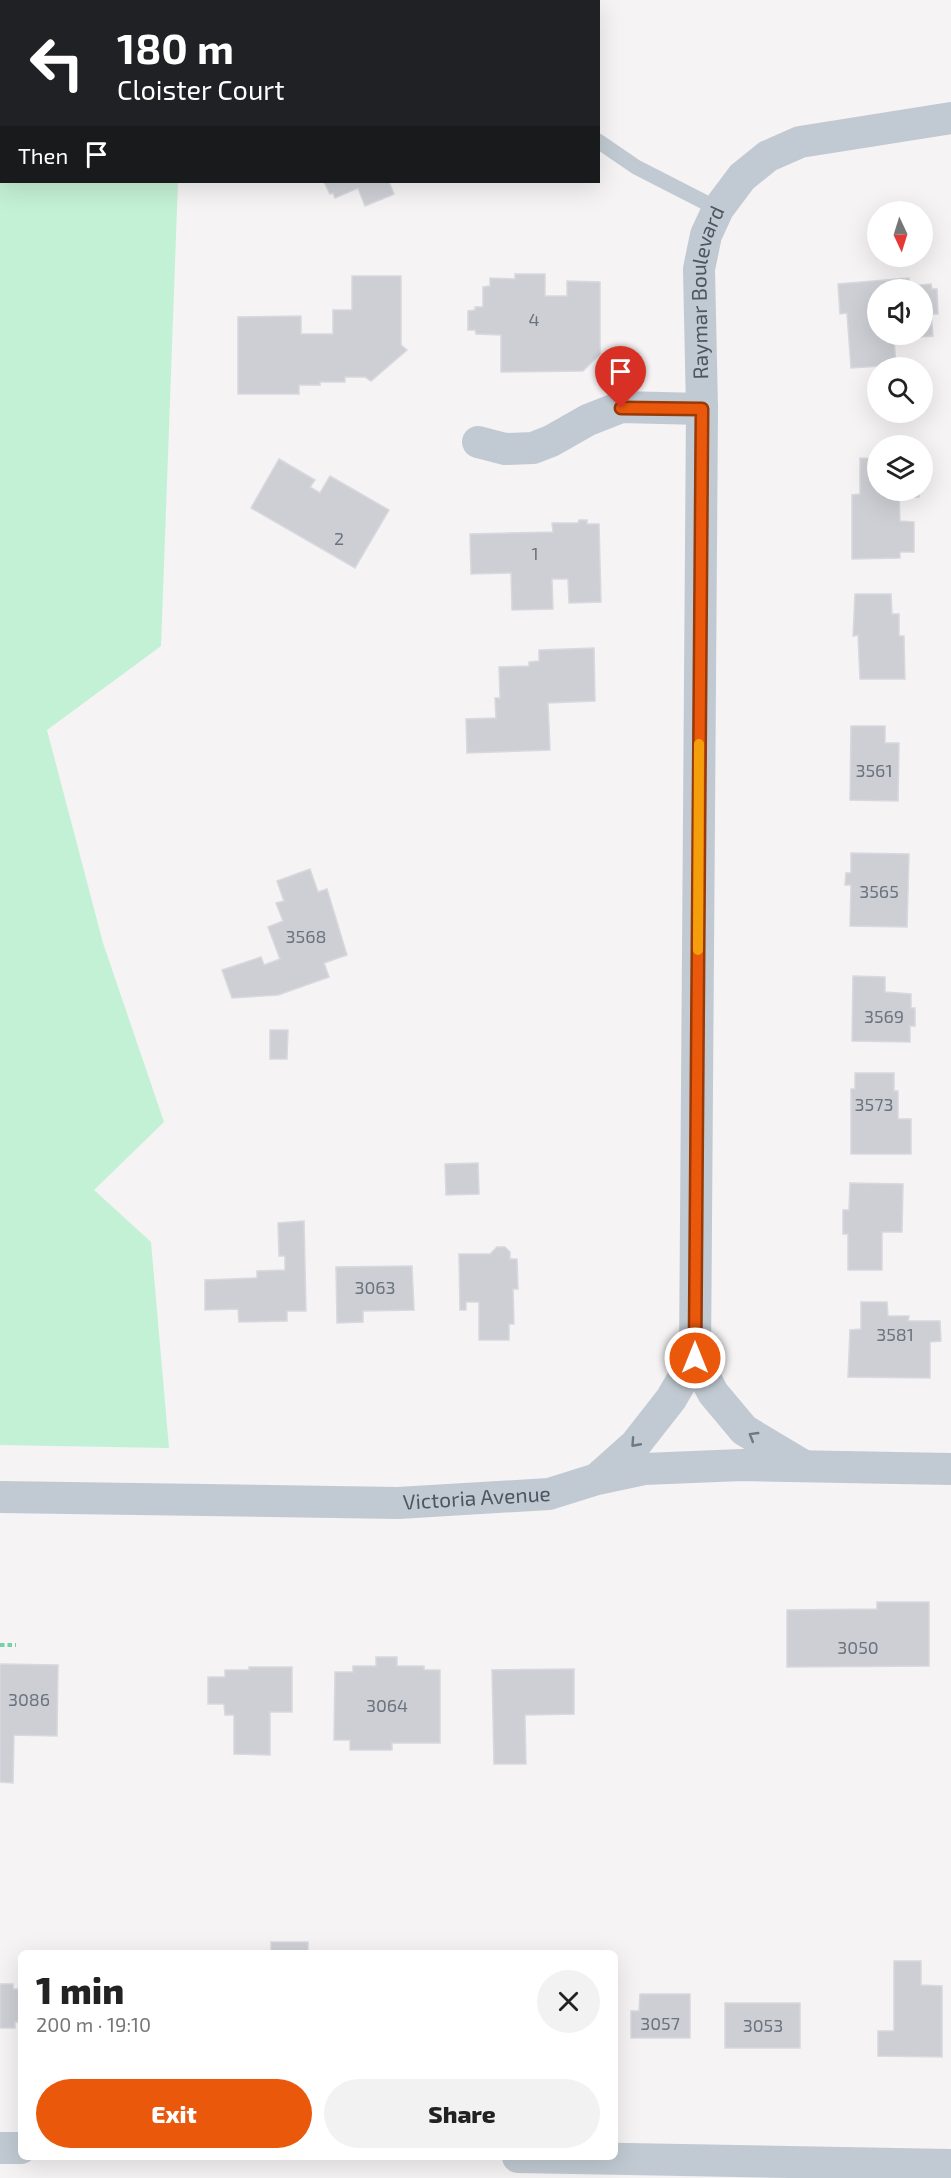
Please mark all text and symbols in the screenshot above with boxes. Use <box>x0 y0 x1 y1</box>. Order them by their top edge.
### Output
text: 180 m <box>117 22 234 72</box>
icon: left <box>18 24 96 102</box>
text: Cloister Court <box>117 73 284 105</box>
icon: arrive <box>80 138 113 171</box>
text: Then <box>18 142 68 168</box>
north arrow <box>867 201 933 267</box>
map controls <box>867 201 933 501</box>
street label: Raymar Boulevard <box>685 202 729 380</box>
button: sound <box>867 279 933 345</box>
house number: 4 <box>528 308 540 330</box>
pin <box>595 346 646 408</box>
icon: arrive <box>604 355 637 388</box>
button: search <box>867 357 933 423</box>
button: layers <box>867 435 933 501</box>
house number: 2 <box>334 527 344 549</box>
house number: 1 <box>531 542 539 564</box>
house number: 3561 <box>855 759 893 781</box>
house number: 3565 <box>859 880 899 902</box>
house number: 3568 <box>286 925 326 947</box>
house number: 3569 <box>864 1005 904 1027</box>
house number: 3573 <box>855 1093 893 1115</box>
house number: 3063 <box>354 1276 396 1298</box>
house number: 3581 <box>876 1323 914 1345</box>
position arrow <box>663 1326 727 1390</box>
one-way arrow <box>749 1431 759 1443</box>
one-way arrow <box>631 1436 642 1447</box>
street label: Victoria Avenue <box>402 1480 551 1514</box>
house number: 3050 <box>837 1636 879 1658</box>
house number: 3086 <box>8 1688 50 1710</box>
house number: 3064 <box>366 1694 408 1716</box>
text: 1 min <box>36 1968 124 2011</box>
button: close <box>537 1970 600 2033</box>
text: 200 m · 19:10 <box>36 2012 151 2036</box>
house number: 3057 <box>640 2012 680 2034</box>
house number: 3053 <box>743 2014 783 2036</box>
button: Exit <box>36 2079 312 2148</box>
button: Share <box>324 2079 600 2148</box>

